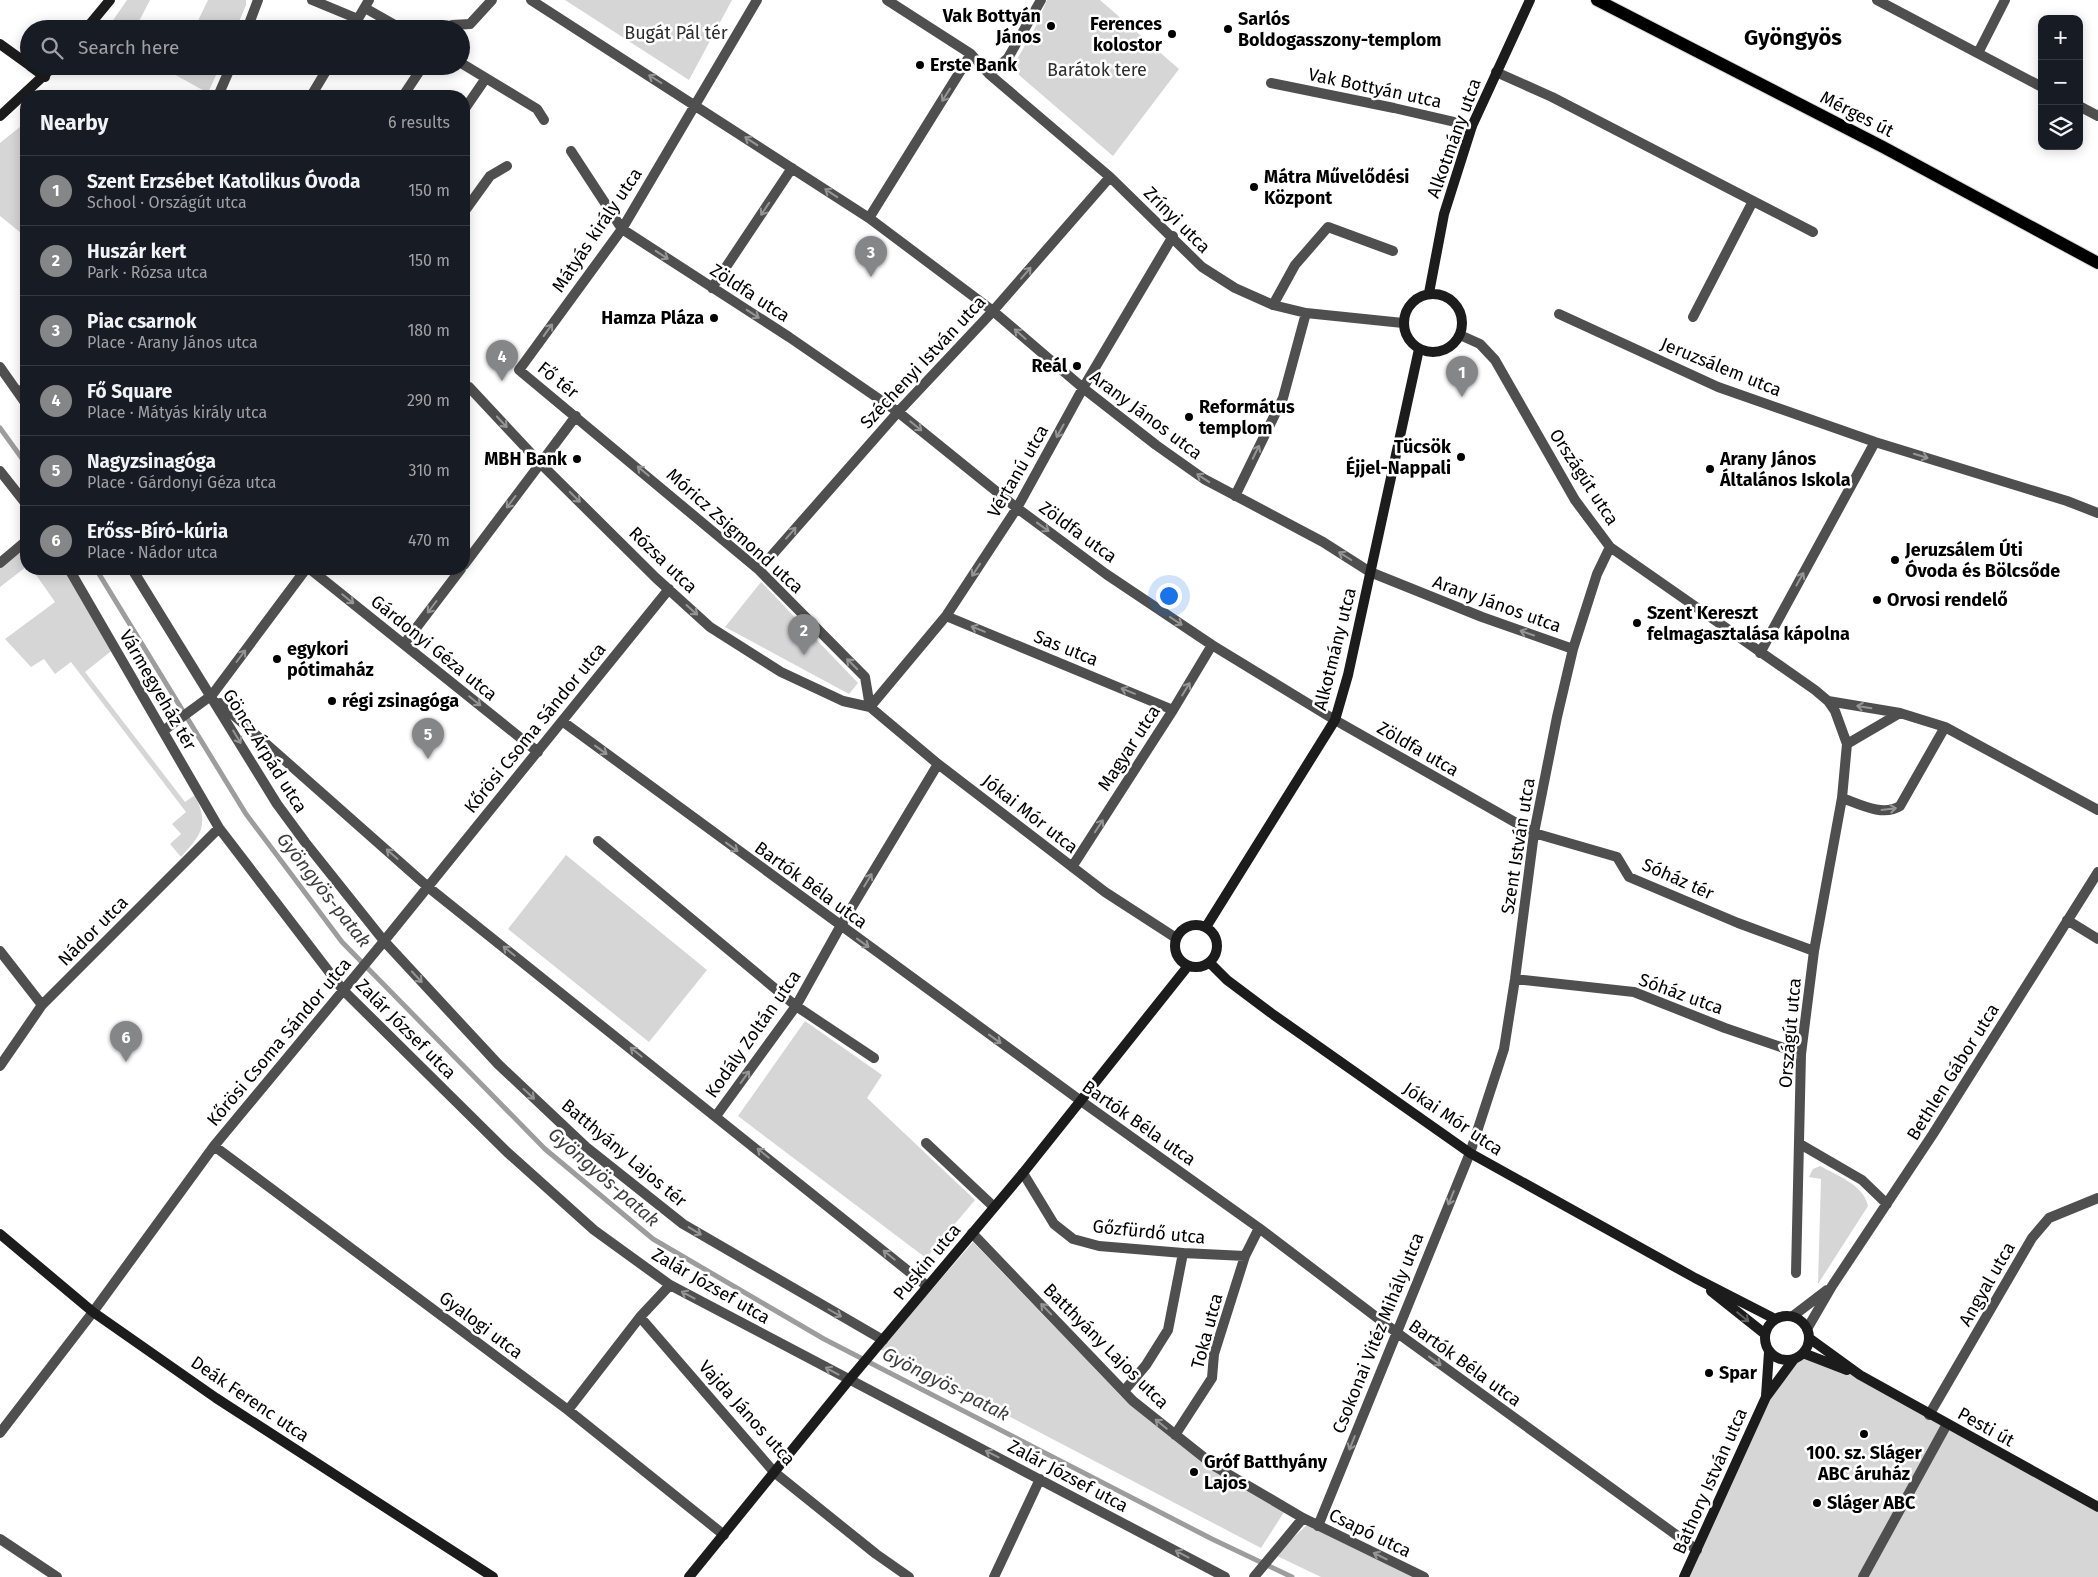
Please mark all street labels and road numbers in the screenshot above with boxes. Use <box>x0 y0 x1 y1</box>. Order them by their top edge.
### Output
street label: Vak Bottyán utca <box>1306 63 1444 113</box>
street label: Alkotmány utca <box>1422 75 1486 201</box>
street label: Mérges út <box>1817 86 1898 142</box>
street label: Mátyás király utca <box>547 164 647 296</box>
street label: Zrínyi utca <box>1139 182 1215 258</box>
street label: Zöldfa utca <box>706 259 794 327</box>
street label: Széchenyi István utca <box>856 291 990 433</box>
street label: Jeruzsálem utca <box>1657 333 1785 401</box>
street label: Fő tér <box>533 357 583 403</box>
street label: Arany János utca <box>1086 366 1206 464</box>
street label: Vértanú utca <box>983 421 1053 521</box>
street label: Országút utca <box>1545 425 1623 529</box>
street label: Móricz Zsigmond utca <box>662 464 808 598</box>
street label: Zöldfa utca <box>1035 496 1121 568</box>
street label: Rózsa utca <box>624 522 702 598</box>
street label: Arany János utca <box>1430 571 1564 637</box>
street label: Alkotmány utca <box>1309 585 1361 713</box>
street label: Gárdonyi Géza utca <box>366 590 502 706</box>
street label: Sas utca <box>1031 625 1101 671</box>
street label: Vármegyeház tér <box>115 626 201 754</box>
street label: Kőrösi Csoma Sándor utca <box>459 638 611 818</box>
street label: Göncz Árpád utca <box>218 685 313 817</box>
street label: Magyar utca <box>1093 701 1165 795</box>
street label: Zöldfa utca <box>1373 717 1463 781</box>
street label: Jókai Mór utca <box>978 770 1082 858</box>
street label: Szent István utca <box>1496 776 1540 916</box>
street label: Bartók Béla utca <box>750 837 872 933</box>
street label: Sóház tér <box>1639 853 1717 905</box>
street label: Nádor utca <box>53 891 133 971</box>
street label: Kőrösi Csoma Sándor utca <box>202 953 356 1131</box>
street label: Kodály Zoltán utca <box>701 966 805 1102</box>
street label: Sóház utca <box>1636 969 1726 1019</box>
street label: Zalár József utca <box>351 974 461 1084</box>
street label: Országút utca <box>1774 977 1806 1089</box>
street label: Bethlen Gábor utca <box>1902 1000 2004 1144</box>
street label: Bartók Béla utca <box>1078 1076 1200 1170</box>
street label: Jókai Mór utca <box>1399 1078 1507 1160</box>
street label: Batthyány Lajos tér <box>557 1094 691 1212</box>
street label: Gőzfürdő utca <box>1091 1215 1207 1249</box>
street label: Puskin utca <box>889 1219 965 1305</box>
street label: Csokonai Vitéz Mihály utca <box>1328 1229 1428 1437</box>
street label: Angyal utca <box>1954 1238 2020 1330</box>
street label: Zalár József utca <box>648 1243 774 1329</box>
street label: Batthyány Lajos utca <box>1039 1279 1173 1413</box>
street label: Gyalogi utca <box>435 1286 527 1364</box>
street label: Toka utca <box>1186 1291 1228 1371</box>
street label: Bartók Béla utca <box>1404 1315 1526 1411</box>
street label: Deák Ferenc utca <box>187 1351 313 1447</box>
street label: Vajda János utca <box>694 1356 800 1470</box>
street label: Pesti út <box>1954 1402 2019 1452</box>
street label: Báthory István utca <box>1668 1405 1752 1557</box>
street label: Zalár József utca <box>1004 1435 1132 1517</box>
street label: Csapó utca <box>1325 1504 1415 1562</box>

